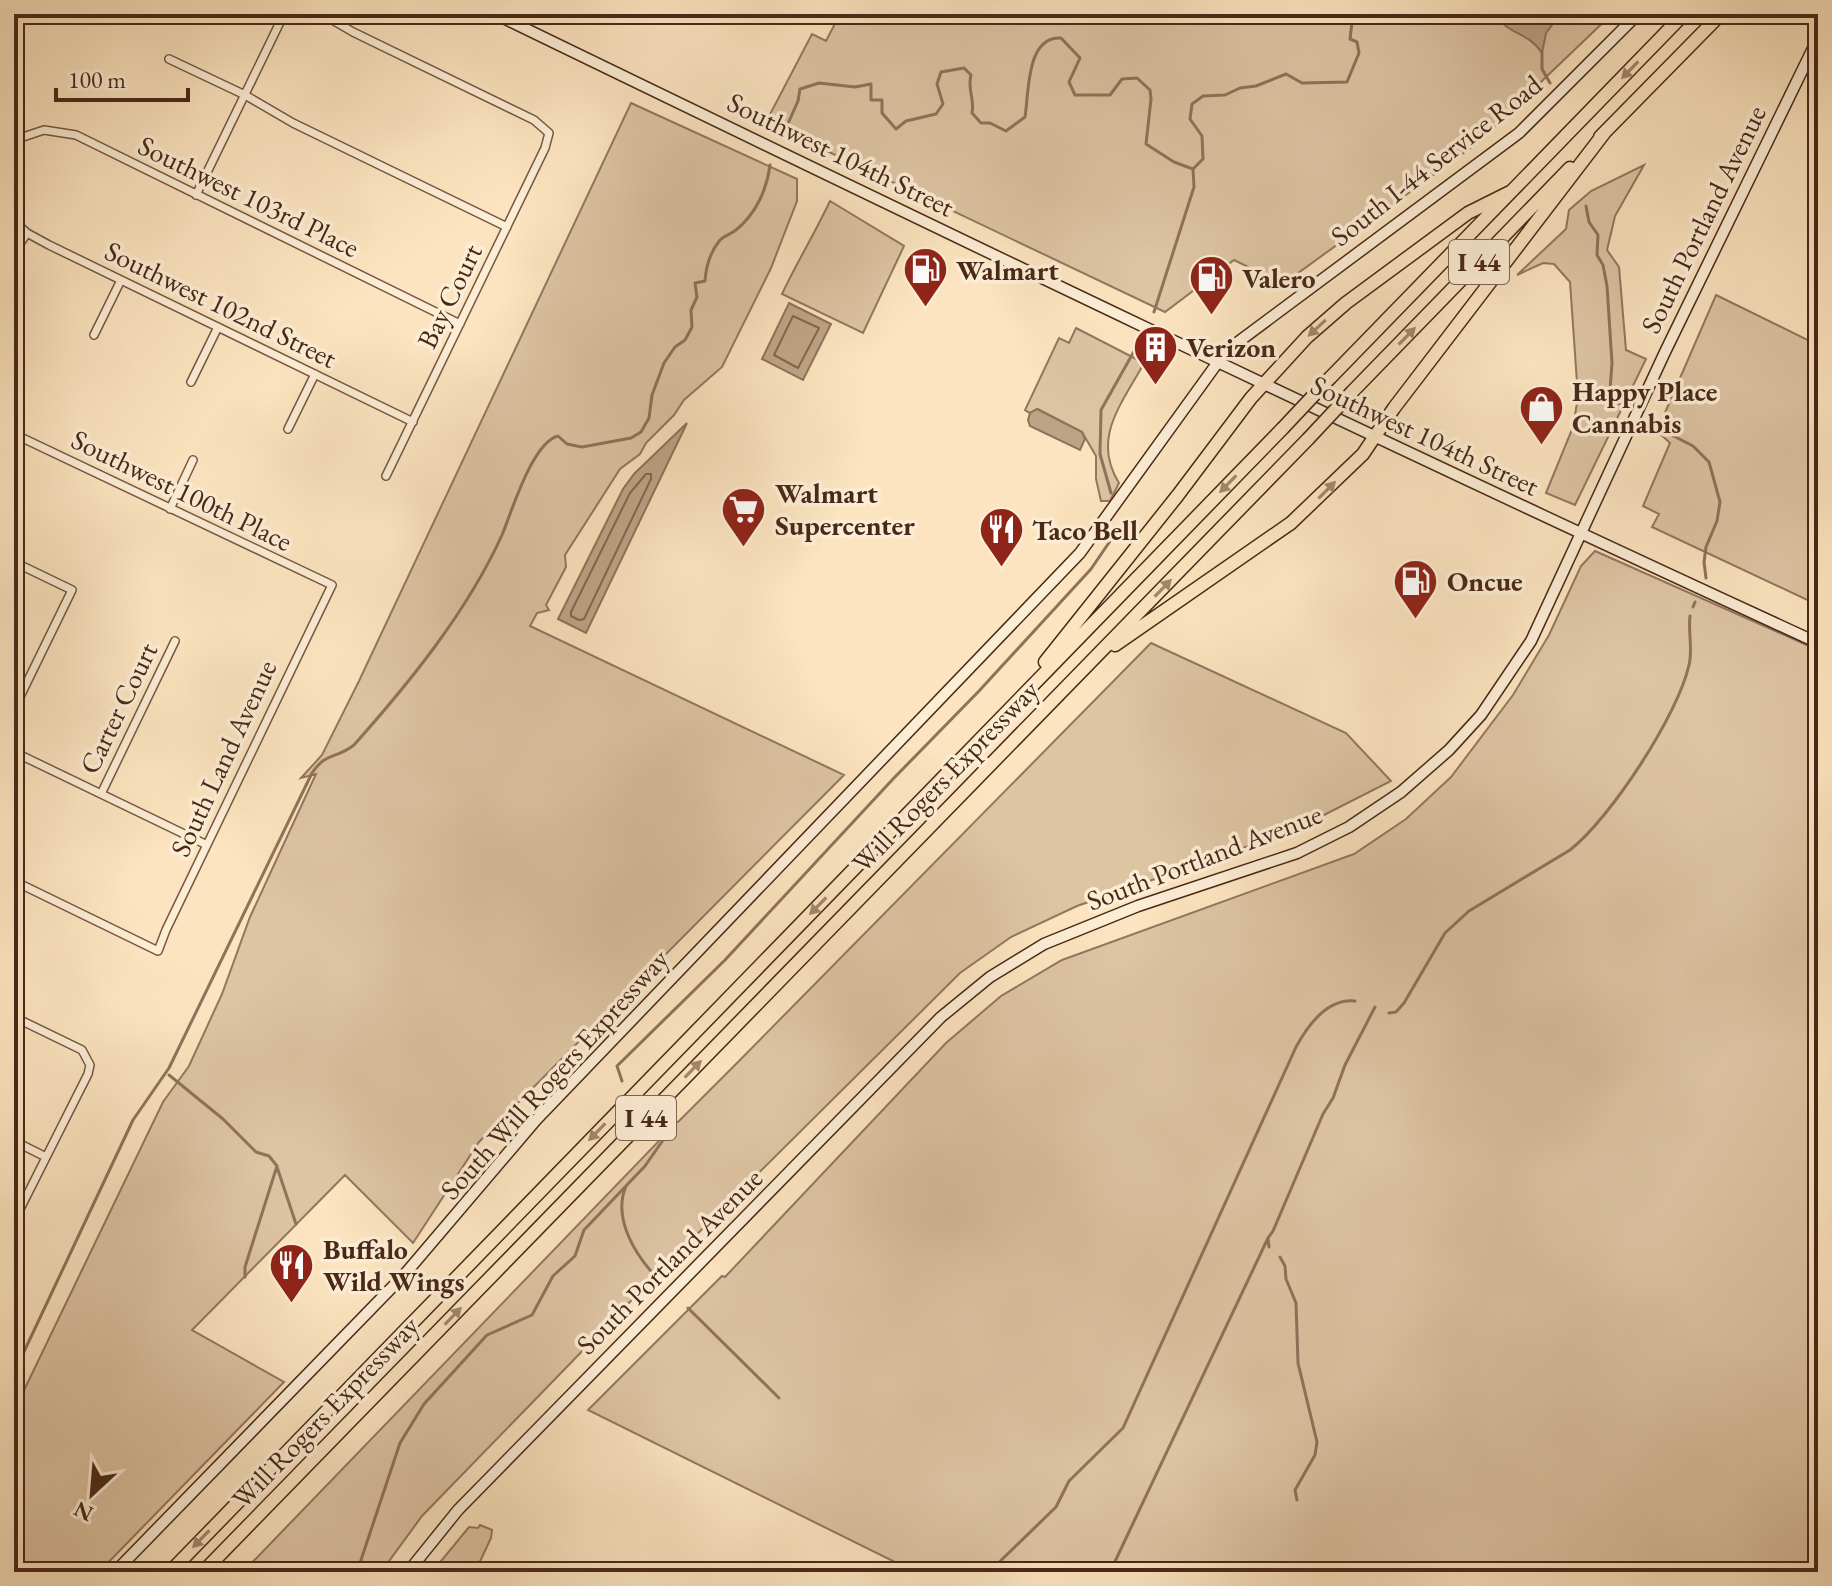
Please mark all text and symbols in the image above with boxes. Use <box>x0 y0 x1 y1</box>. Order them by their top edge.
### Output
scale bar <box>56 52 188 102</box>
one-way arrow <box>1621 60 1640 79</box>
text: 100 m <box>68 64 126 95</box>
street label: South I-44 Service Road <box>1323 66 1550 254</box>
street label: Southwest 104th Street <box>722 84 960 225</box>
street label: South Portland Avenue <box>1632 99 1774 339</box>
street label: Southwest 103rd Place <box>133 127 366 265</box>
street label: Southwest 102nd Street <box>99 232 343 376</box>
street label: Bay Court <box>408 238 490 354</box>
road number: I 44 <box>1449 240 1509 284</box>
fuel station icon: Walmart <box>901 246 949 309</box>
place label: Walmart <box>956 252 1059 288</box>
fuel station icon: Valero <box>1187 254 1235 317</box>
place label: Valero <box>1242 260 1316 296</box>
one-way arrow <box>1308 319 1327 337</box>
building icon: Verizon <box>1131 323 1179 386</box>
one-way arrow <box>1397 327 1415 346</box>
place label: Verizon <box>1186 329 1276 365</box>
street label: Southwest 104th Street <box>1305 366 1545 504</box>
place label: Happy Place Cannabis <box>1572 373 1718 441</box>
shop icon: Happy Place Cannabis <box>1517 383 1565 446</box>
street label: Southwest 100th Place <box>66 421 298 559</box>
one-way arrow <box>1220 474 1238 493</box>
place label: Walmart Supercenter <box>775 475 915 543</box>
one-way arrow <box>1317 482 1336 500</box>
supermarket icon: Walmart Supercenter <box>720 485 768 548</box>
restaurant icon: Taco Bell <box>977 506 1025 569</box>
place label: Taco Bell <box>1032 512 1138 548</box>
fuel station icon: Oncue <box>1392 557 1440 620</box>
place label: Oncue <box>1447 563 1523 599</box>
one-way arrow <box>1153 579 1171 598</box>
street label: Carter Court <box>71 636 165 780</box>
street label: South Land Avenue <box>162 654 284 862</box>
street label: Will Rogers Expressway <box>844 671 1047 880</box>
street label: South Portland Avenue <box>1081 795 1327 918</box>
one-way arrow <box>809 896 827 915</box>
street label: South Will Rogers Expressway <box>432 941 677 1207</box>
one-way arrow <box>683 1060 702 1079</box>
road number: I 44 <box>616 1096 676 1140</box>
one-way arrow <box>589 1122 607 1141</box>
street label: South Portland Avenue <box>568 1160 770 1362</box>
place label: Buffalo Wild Wings <box>323 1231 465 1299</box>
restaurant icon: Buffalo Wild Wings <box>268 1241 316 1304</box>
street label: Will Rogers Expressway <box>224 1307 427 1516</box>
one-way arrow <box>443 1307 462 1326</box>
north arrow <box>52 1454 132 1534</box>
text: N <box>69 1495 98 1528</box>
one-way arrow <box>193 1529 211 1548</box>

